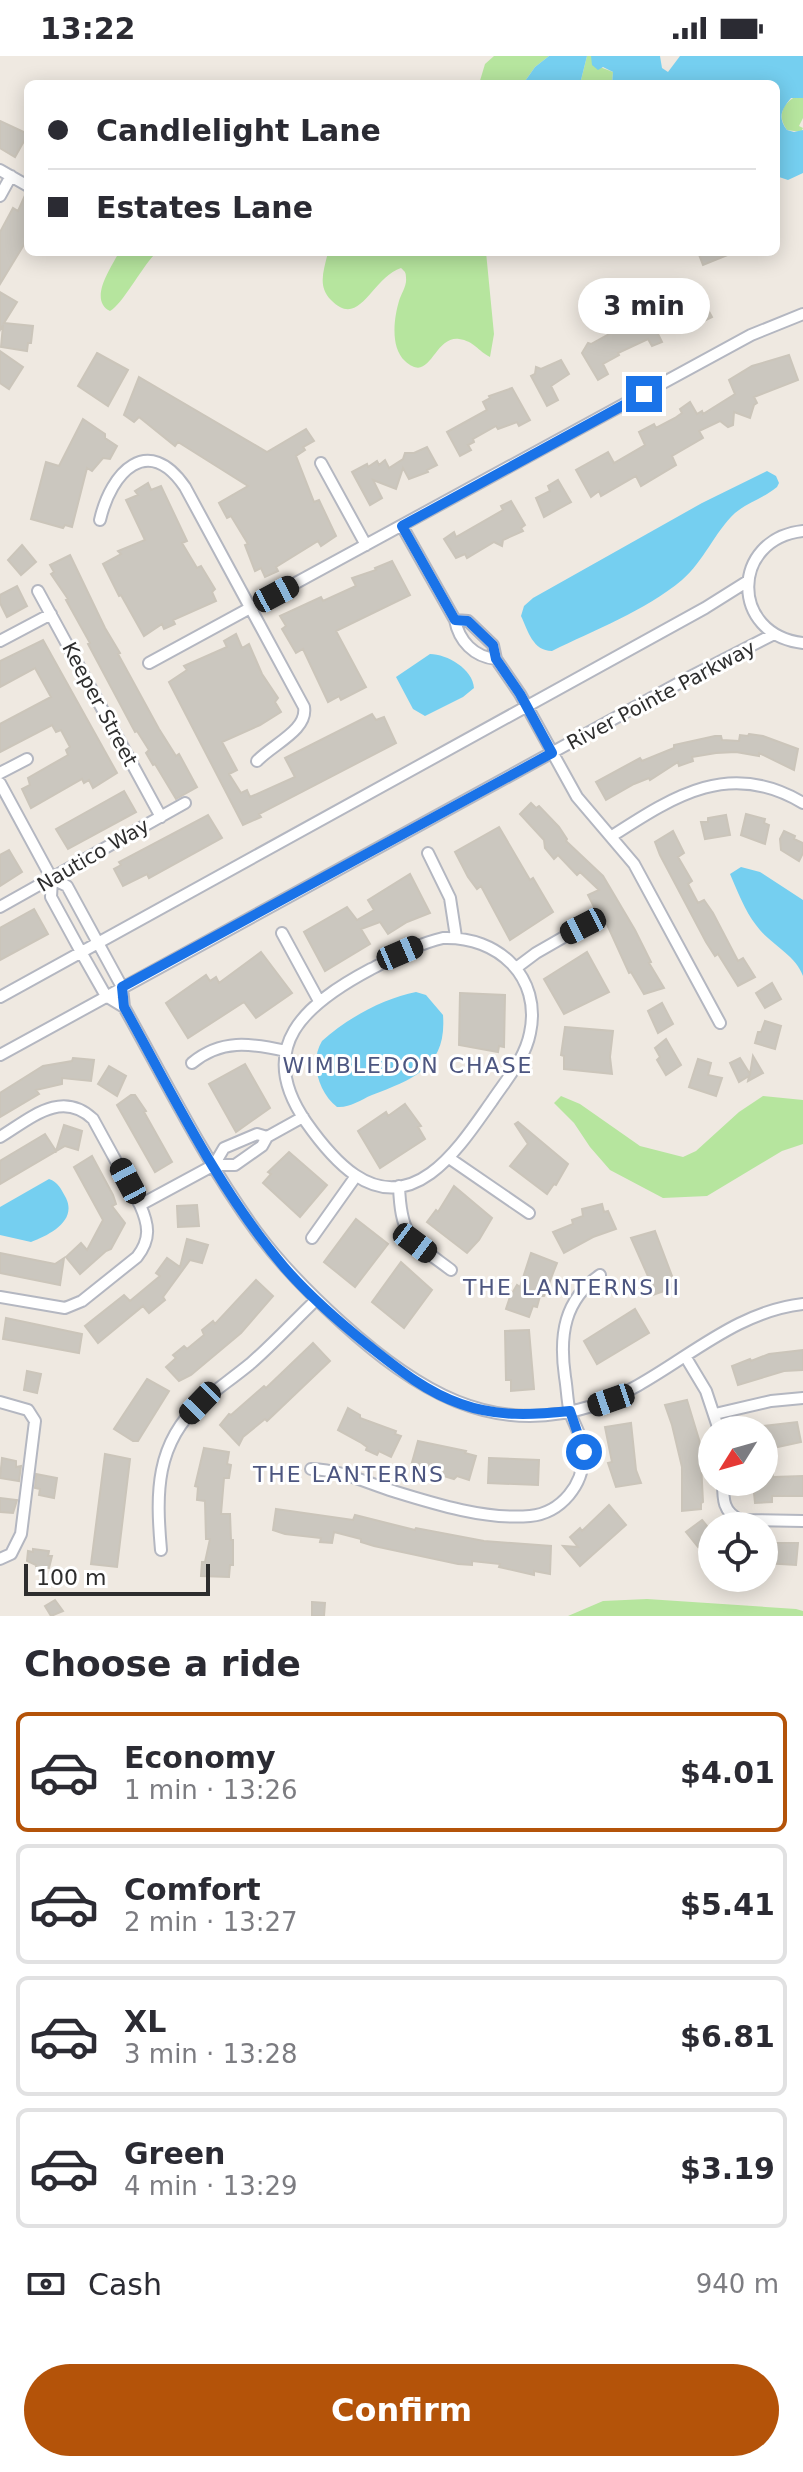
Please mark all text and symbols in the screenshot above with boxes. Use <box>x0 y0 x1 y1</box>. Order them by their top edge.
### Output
text: 13:22 <box>40 11 136 46</box>
text: Candlelight Lane <box>96 113 381 148</box>
text: Estates Lane <box>96 190 313 225</box>
callout: 3 min <box>578 278 710 334</box>
text: 3 min <box>603 291 685 321</box>
route end <box>626 376 662 412</box>
car <box>249 572 303 616</box>
street label: River Pointe Parkway <box>563 635 760 755</box>
street label: Keeper Street <box>57 638 143 770</box>
street label: Nautico Way <box>33 813 153 897</box>
car <box>556 904 610 948</box>
car <box>373 933 427 973</box>
district label: WIMBLEDON CHASE <box>283 1053 534 1078</box>
car <box>106 1154 150 1208</box>
car <box>389 1219 441 1267</box>
district label: THE LANTERNS II <box>462 1275 681 1300</box>
car <box>175 1377 225 1429</box>
car <box>584 1381 638 1419</box>
north arrow <box>698 1416 778 1496</box>
map controls <box>698 1416 778 1592</box>
route start <box>566 1434 602 1470</box>
district label: THE LANTERNS <box>252 1462 445 1487</box>
button: locate <box>698 1512 778 1592</box>
scale bar <box>24 1560 210 1596</box>
text: 100 m <box>36 1565 106 1590</box>
text: Choose a ride <box>24 1643 301 1684</box>
icon: car <box>28 1736 100 1808</box>
text: Economy <box>124 1740 276 1775</box>
text: $4.01 <box>680 1755 775 1790</box>
text: 1 min · 13:26 <box>124 1775 298 1805</box>
icon: car <box>28 1868 100 1940</box>
text: Comfort <box>124 1872 261 1907</box>
text: $5.41 <box>680 1887 775 1922</box>
text: 2 min · 13:27 <box>124 1907 298 1937</box>
icon: car <box>28 2000 100 2072</box>
text: XL <box>124 2004 166 2039</box>
text: $6.81 <box>680 2019 775 2054</box>
text: 3 min · 13:28 <box>124 2039 298 2069</box>
icon: car <box>28 2132 100 2204</box>
text: Green <box>124 2136 225 2171</box>
text: $3.19 <box>680 2151 775 2186</box>
text: 4 min · 13:29 <box>124 2171 298 2201</box>
icon: cash <box>24 2262 68 2306</box>
text: Cash <box>88 2267 162 2302</box>
text: 940 m <box>696 2269 779 2299</box>
button: Confirm <box>24 2364 779 2456</box>

